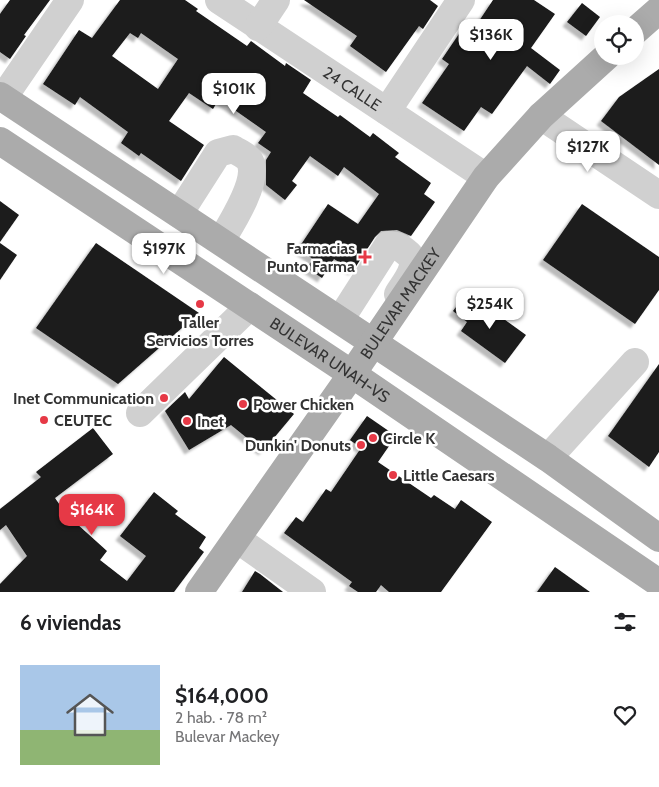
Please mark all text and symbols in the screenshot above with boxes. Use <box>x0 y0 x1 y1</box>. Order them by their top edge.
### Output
map controls <box>594 15 644 65</box>
button: locate <box>594 15 644 65</box>
pin: $136K <box>456 18 526 61</box>
text: $136K <box>470 25 512 44</box>
street label: 24 CALLE <box>319 63 385 115</box>
pin: $101K <box>199 72 269 115</box>
text: $101K <box>213 79 255 98</box>
pin: $127K <box>553 130 623 173</box>
text: $127K <box>567 137 609 156</box>
pin: $197K <box>129 232 199 275</box>
text: $197K <box>143 239 185 258</box>
place label: Farmacias Punto Farma <box>267 239 355 276</box>
street label: BULEVAR MACKEY <box>356 244 445 362</box>
marker: Farmacias Punto Farma <box>359 251 371 263</box>
pin: $254K <box>455 288 525 330</box>
text: $254K <box>467 294 513 313</box>
marker: Taller Servicios Torres <box>194 298 206 310</box>
place label: Taller Servicios Torres <box>146 313 254 350</box>
street label: BULEVAR UNAH-VS <box>266 313 393 407</box>
place label: Inet Communication <box>13 389 154 408</box>
marker: Inet Communication <box>158 392 170 404</box>
place label: Power Chicken <box>253 395 354 414</box>
marker: Power Chicken <box>237 398 249 410</box>
place label: CEUTEC <box>54 411 112 430</box>
place label: Inet <box>197 412 224 431</box>
marker: CEUTEC <box>38 414 50 426</box>
marker: Inet <box>181 415 193 427</box>
place label: Circle K <box>383 429 435 448</box>
marker: Circle K <box>367 432 379 444</box>
place label: Dunkin' Donuts <box>245 436 351 455</box>
marker: Dunkin' Donuts <box>355 439 367 451</box>
place label: Little Caesars <box>403 466 495 485</box>
marker: Little Caesars <box>387 469 399 481</box>
pin: $164K <box>57 494 127 536</box>
text: $164K <box>70 500 114 519</box>
icon: filters <box>611 608 639 636</box>
text: 6 viviendas <box>20 610 121 635</box>
text: $164,000 <box>175 683 269 708</box>
icon: home <box>60 685 120 745</box>
icon: heart <box>611 701 639 729</box>
text: 2 hab. · 78 m² <box>175 708 267 727</box>
text: Bulevar Mackey <box>175 727 280 746</box>

